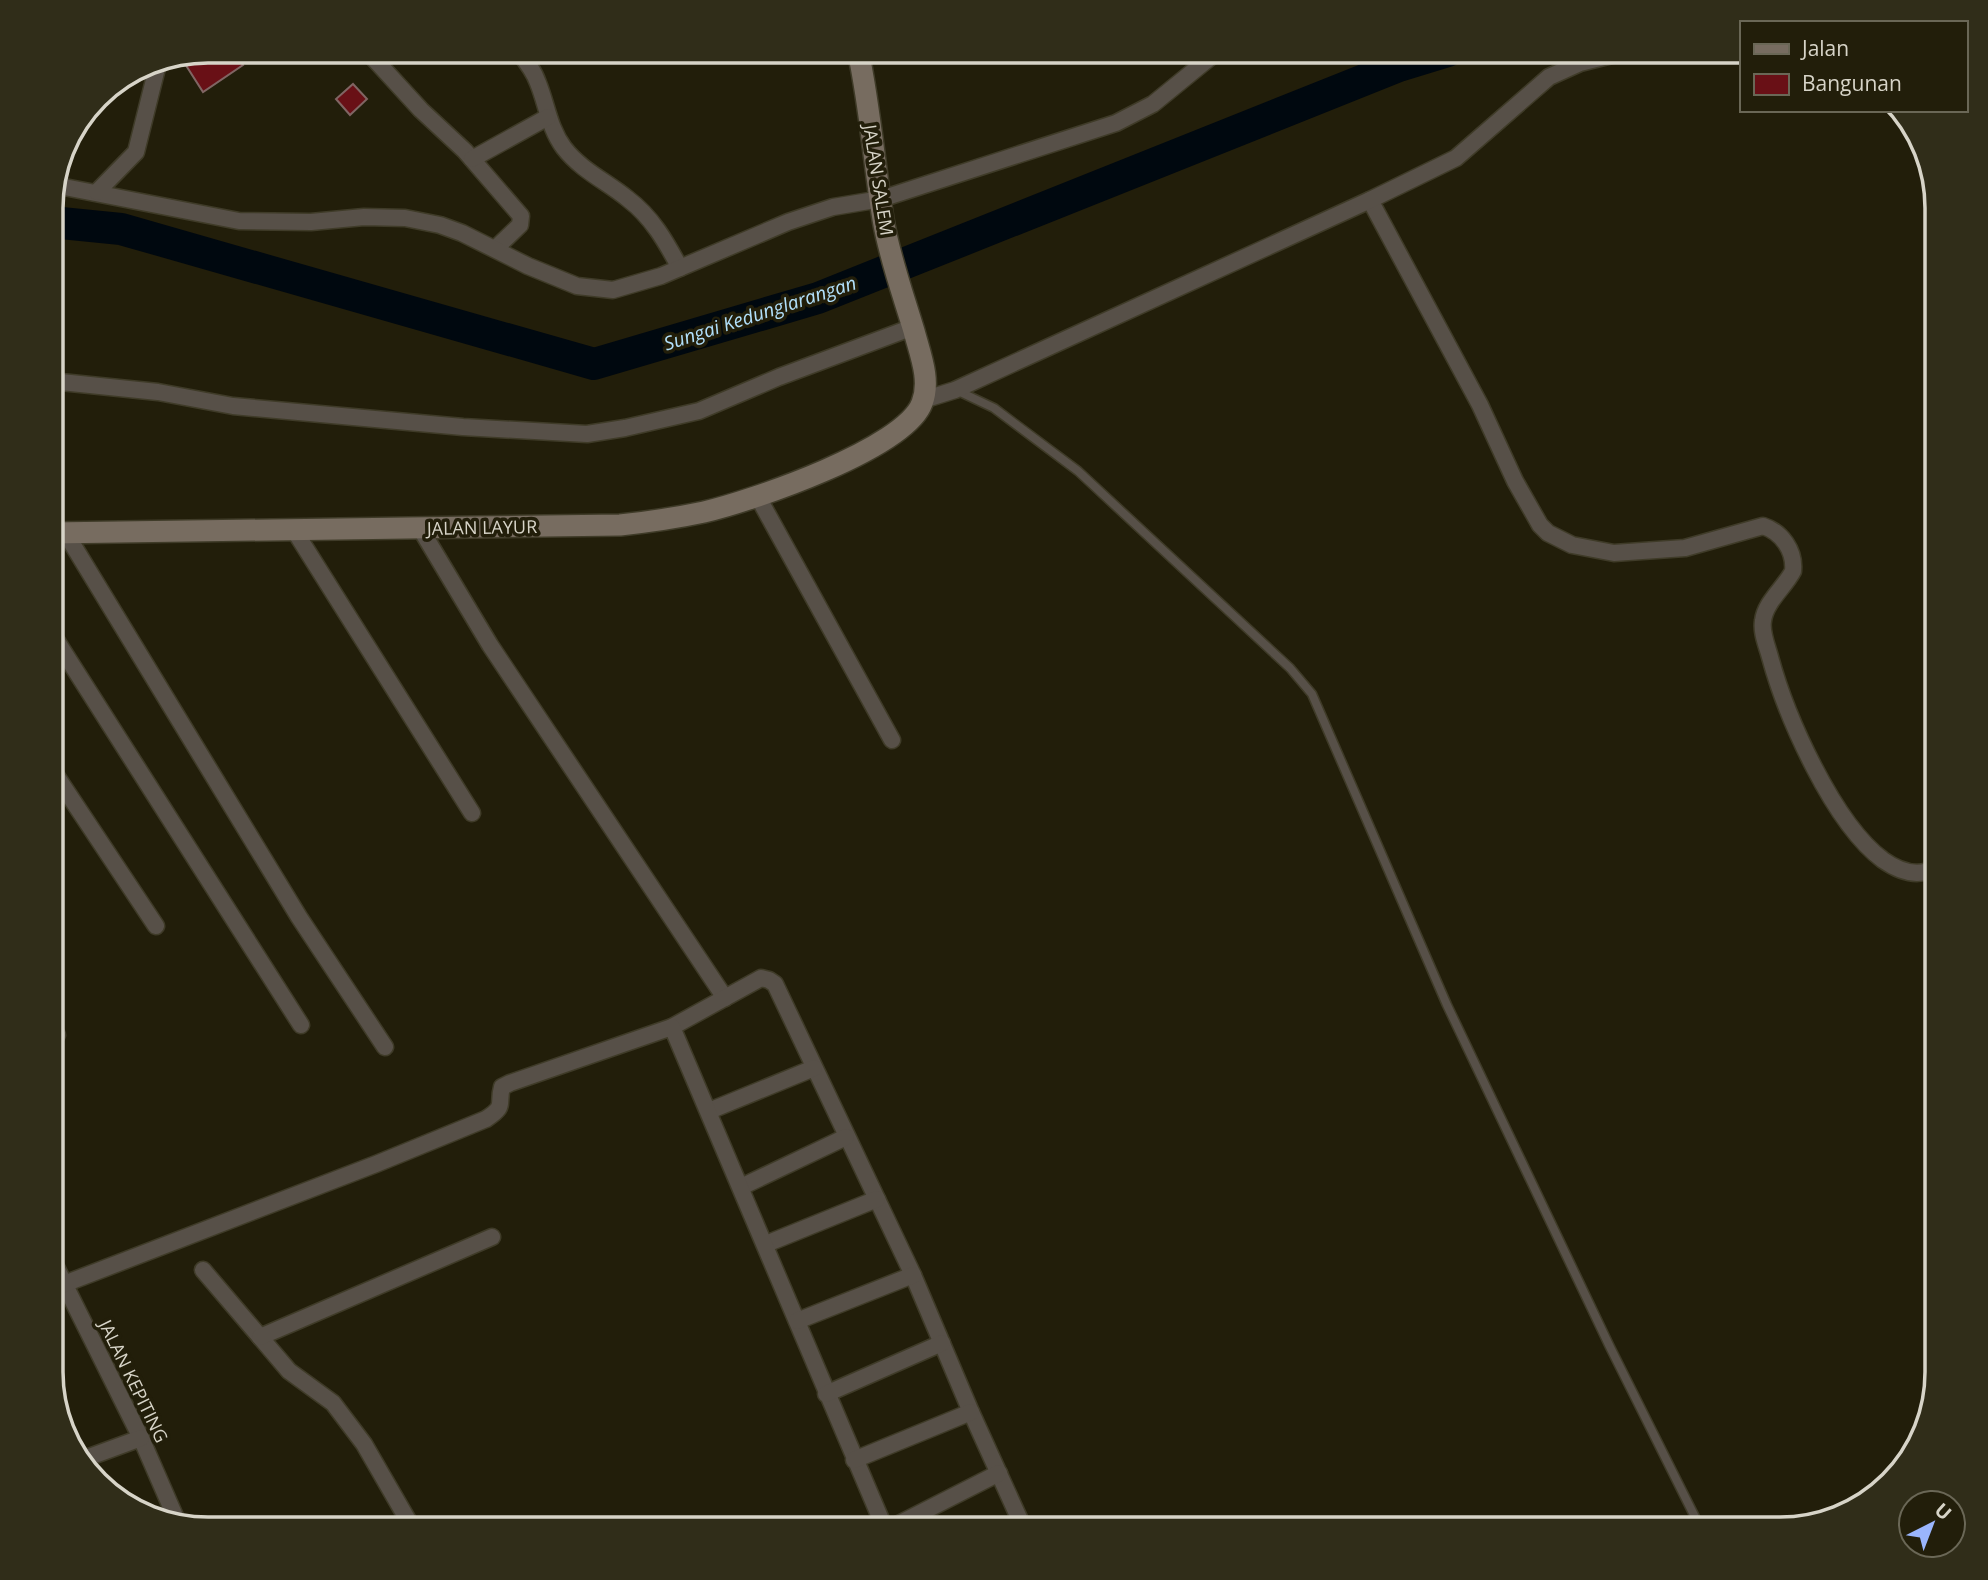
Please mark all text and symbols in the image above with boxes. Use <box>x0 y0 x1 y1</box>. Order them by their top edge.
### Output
legend <box>1740 21 1967 112</box>
text: Jalan <box>1800 34 1849 62</box>
text: Bangunan <box>1802 69 1902 97</box>
street label: JALAN SALEM <box>858 121 900 237</box>
water label: Sungai Kedunglarangan <box>660 270 860 356</box>
street label: JALAN LAYUR <box>425 514 537 540</box>
street label: JALAN KEPITING <box>93 1314 174 1446</box>
north arrow <box>1897 1489 1967 1559</box>
text: U <box>1929 1497 1957 1526</box>

